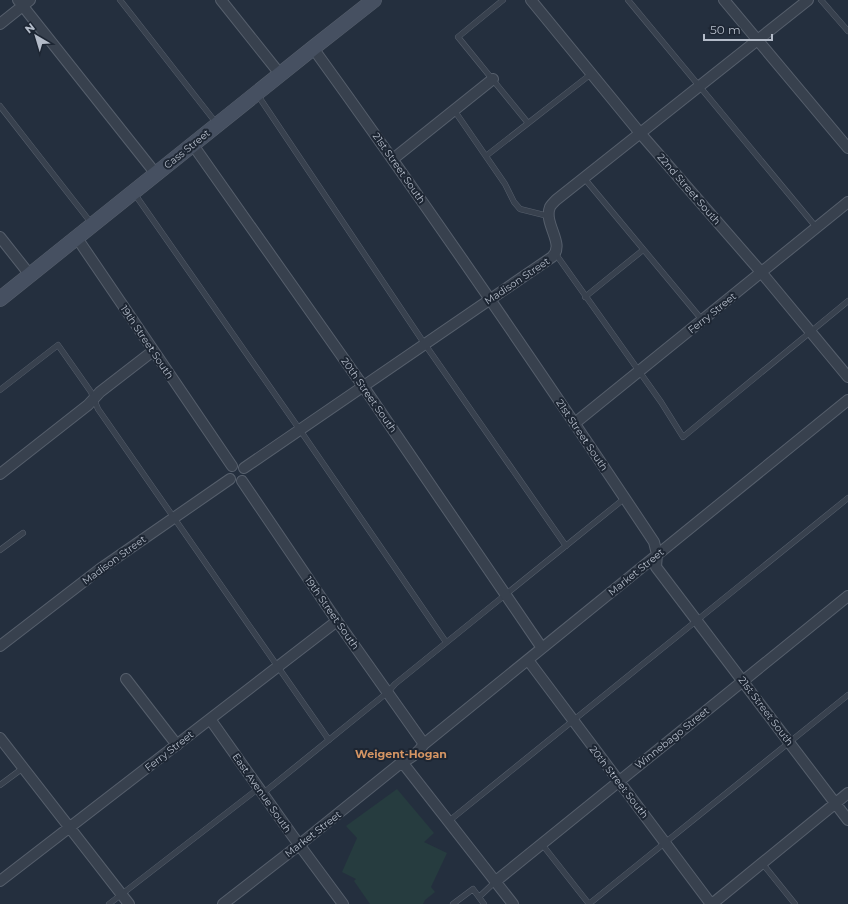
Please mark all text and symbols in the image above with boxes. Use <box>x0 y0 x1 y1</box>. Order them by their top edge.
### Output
north arrow <box>16 16 56 56</box>
scale bar <box>704 16 772 42</box>
text: N <box>22 20 38 36</box>
text: 50 m <box>710 22 741 37</box>
street label: Cass Street <box>161 126 213 172</box>
street label: 21st Street South <box>370 130 428 206</box>
street label: 22nd Street South <box>654 151 724 227</box>
street label: Madison Street <box>482 254 552 308</box>
street label: Ferry Street <box>685 290 739 336</box>
street label: 19th Street South <box>118 303 176 381</box>
street label: 20th Street South <box>338 355 400 435</box>
street label: 21st Street South <box>553 397 611 473</box>
street label: Madison Street <box>80 532 148 588</box>
street label: Market Street <box>605 546 667 598</box>
street label: 19th Street South <box>302 574 362 652</box>
street label: 21st Street South <box>736 674 796 748</box>
street label: Winnebago Street <box>632 704 712 772</box>
street label: Ferry Street <box>142 728 196 774</box>
street label: 20th Street South <box>587 743 651 821</box>
district label: Weigent-Hogan <box>355 747 447 761</box>
street label: East Avenue South <box>230 751 294 835</box>
street label: Market Street <box>282 808 344 860</box>

